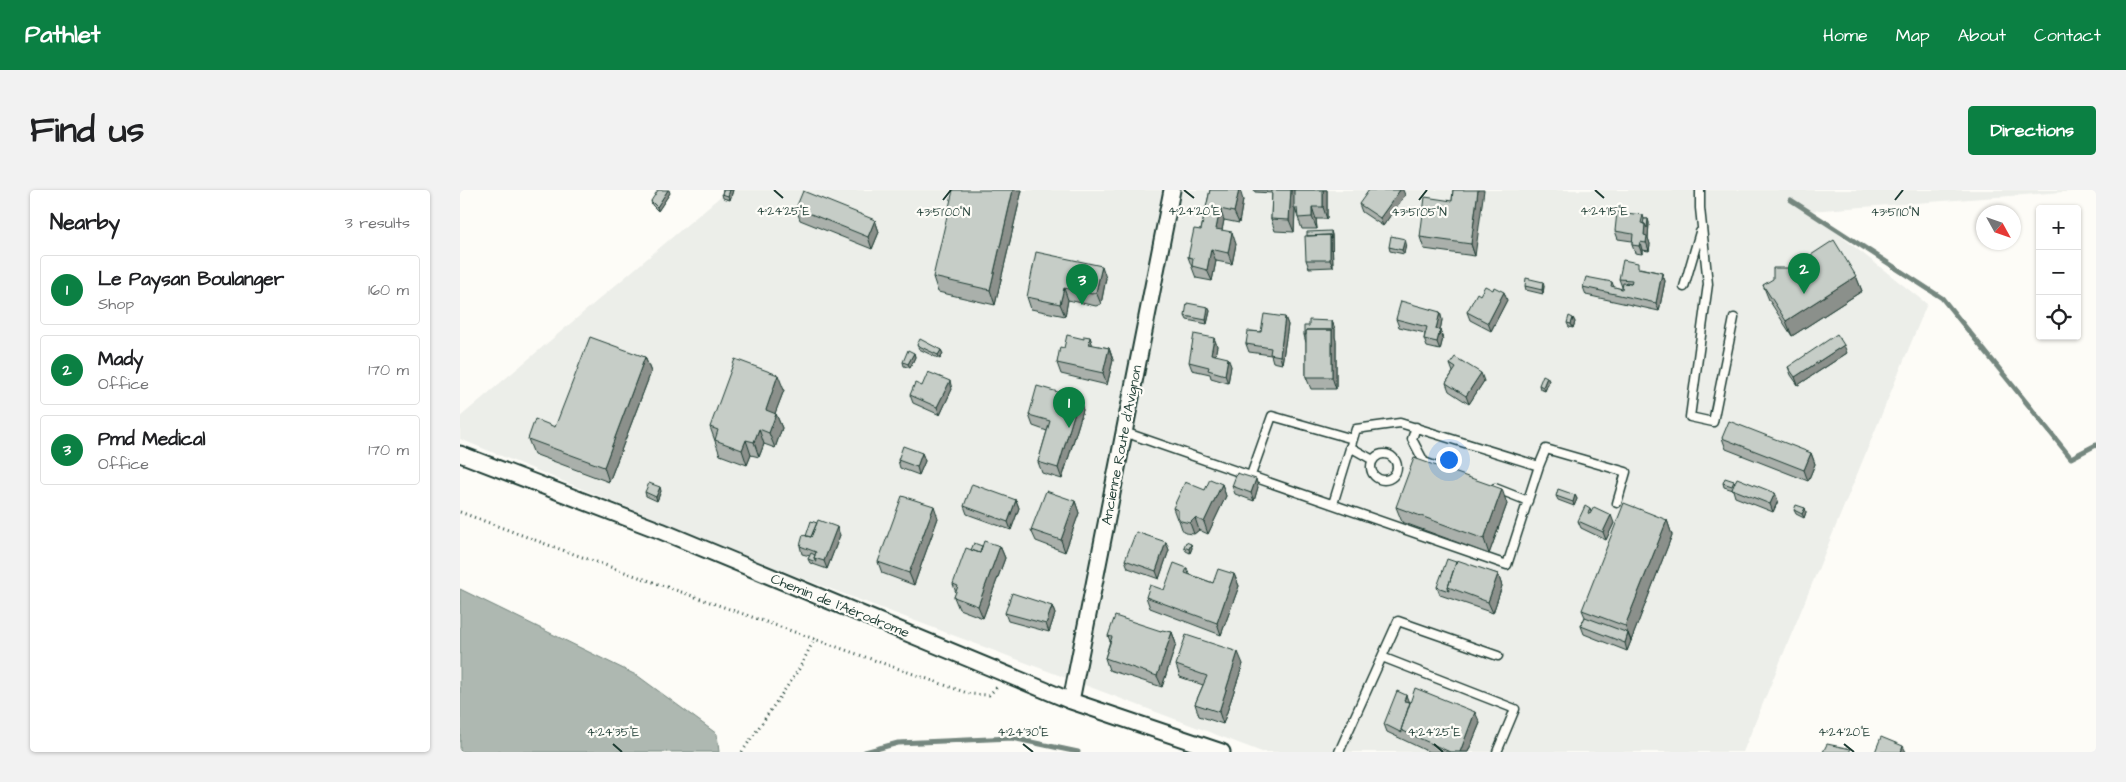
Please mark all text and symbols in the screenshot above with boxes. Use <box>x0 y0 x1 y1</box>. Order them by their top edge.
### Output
text: Pathlet <box>25 18 101 52</box>
text: Home <box>1823 23 1868 48</box>
text: Map <box>1896 23 1930 48</box>
text: About <box>1958 23 2006 48</box>
text: Contact <box>2034 23 2101 48</box>
text: Find us <box>30 106 144 155</box>
button: Directions <box>1968 106 2096 155</box>
text: 4°24'25"E <box>756 203 810 220</box>
text: 4°24'20"E <box>1168 203 1220 220</box>
text: 4°24'15"E <box>1580 203 1628 220</box>
text: 43°51'00"N <box>916 204 971 221</box>
text: 43°51'05"N <box>1391 204 1447 221</box>
text: 43°51'10"N <box>1871 204 1920 221</box>
north arrow <box>1976 205 2021 250</box>
map controls <box>2036 205 2081 340</box>
button: + <box>2036 205 2081 250</box>
text: Nearby <box>50 208 120 237</box>
text: 3 results <box>345 212 410 234</box>
button: − <box>2036 250 2081 295</box>
pin: 2 <box>1788 253 1820 294</box>
pin: 3 <box>1066 264 1098 305</box>
text: Le Paysan Boulanger <box>98 266 284 293</box>
text: 1 <box>66 279 68 301</box>
text: 160 m <box>368 279 409 301</box>
text: Shop <box>98 293 134 315</box>
button: locate <box>2036 295 2081 340</box>
text: Mady <box>98 346 144 373</box>
text: 2 <box>62 359 72 381</box>
text: 170 m <box>368 359 409 381</box>
street label: Ancienne Route d'Avignon <box>1097 363 1147 527</box>
text: Office <box>98 373 149 395</box>
pin: 1 <box>1053 387 1085 428</box>
text: Pmd Medical <box>98 426 206 453</box>
text: 3 <box>63 439 71 461</box>
text: 170 m <box>368 439 409 461</box>
your location <box>1436 447 1462 473</box>
text: Office <box>98 453 149 475</box>
street label: Chemin de l'Aérodrome <box>768 569 913 643</box>
text: 4°24'35"E <box>587 724 639 741</box>
text: 4°24'30"E <box>997 724 1049 741</box>
text: 4°24'25"E <box>1407 724 1461 741</box>
text: 4°24'20"E <box>1818 724 1870 741</box>

